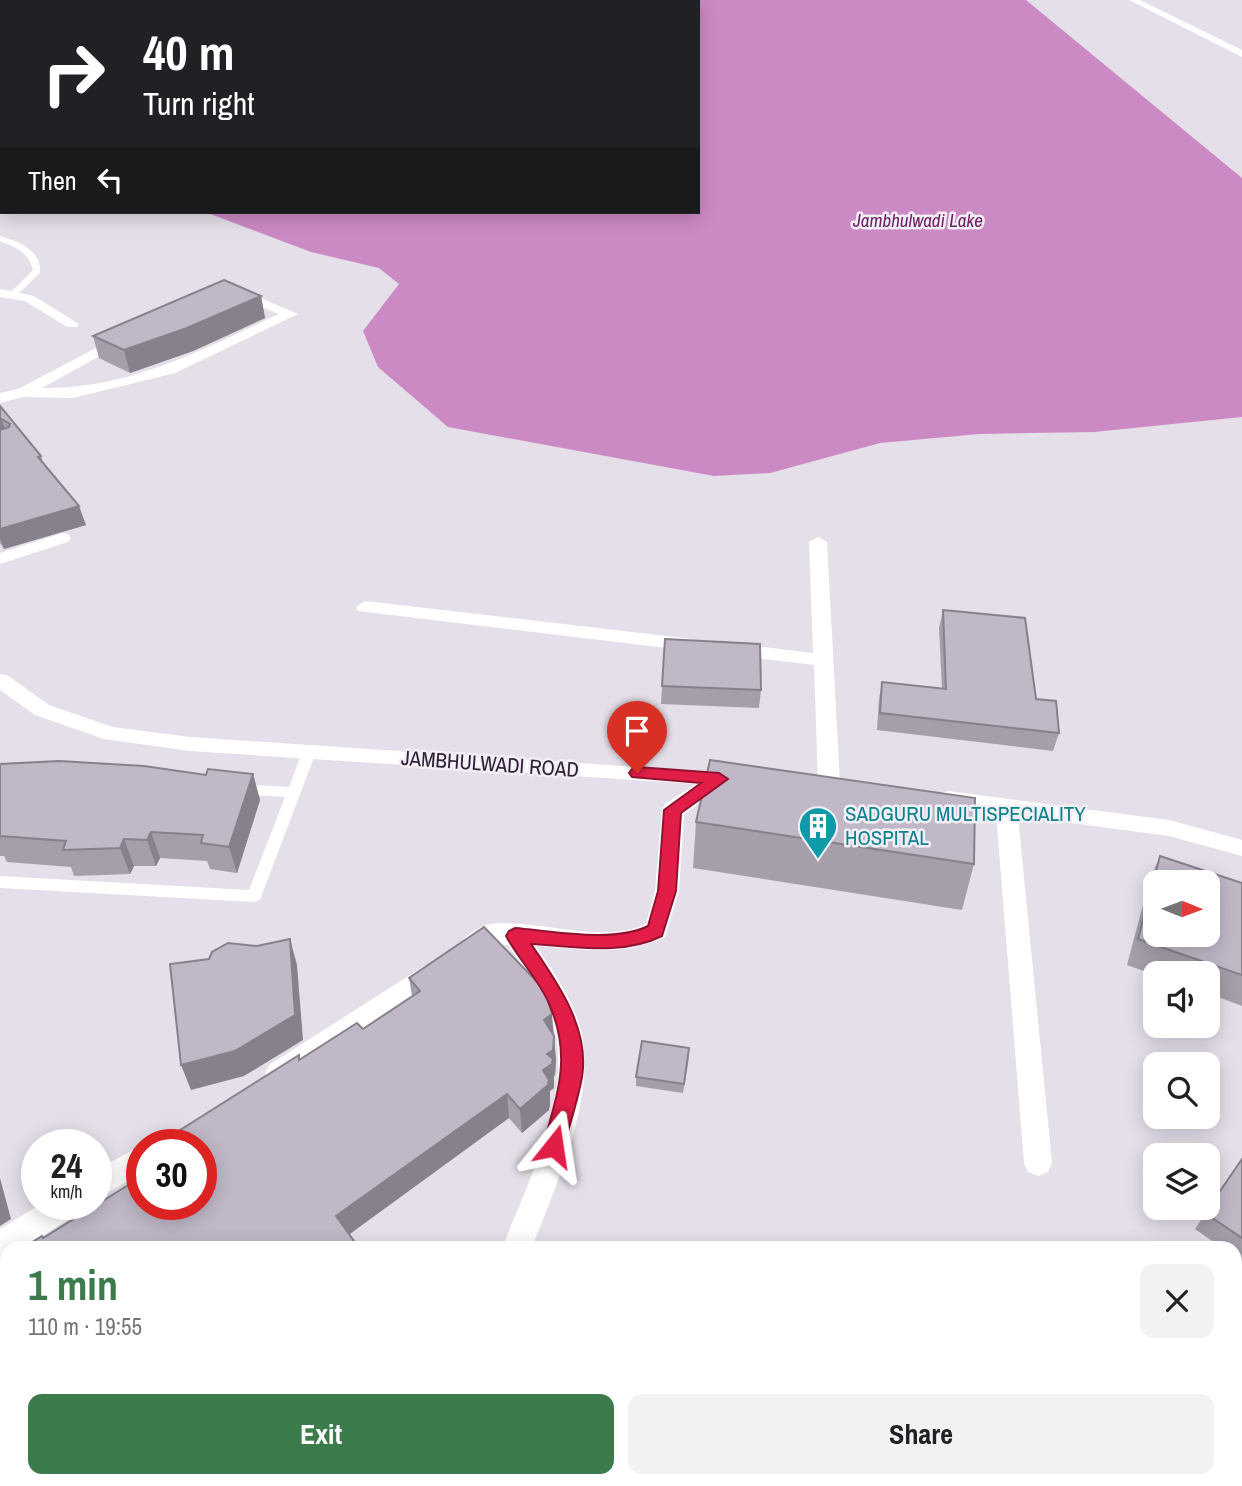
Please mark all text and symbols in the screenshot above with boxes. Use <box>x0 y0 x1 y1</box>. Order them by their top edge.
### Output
text: 40 m <box>143 19 235 85</box>
icon: right <box>28 28 119 119</box>
text: Turn right <box>143 82 255 125</box>
icon: left <box>91 161 129 199</box>
text: Then <box>28 163 77 198</box>
water label: Jambhulwadi Lake <box>852 207 983 233</box>
pin <box>607 701 667 773</box>
icon: arrive <box>618 712 656 750</box>
street label: JAMBHULWADI ROAD <box>400 743 580 784</box>
place label: SADGURU MULTISPECIALITY HOSPITAL <box>845 799 1086 852</box>
building icon: SADGURU MULTISPECIALITY HOSPITAL <box>797 805 839 860</box>
north arrow <box>1143 870 1220 947</box>
map controls <box>1143 870 1220 1220</box>
button: sound <box>1143 961 1220 1038</box>
button: search <box>1143 1052 1220 1129</box>
position arrow <box>517 1109 591 1183</box>
speed limit sign: 30 <box>126 1129 217 1220</box>
text: 24 <box>51 1142 82 1189</box>
button: layers <box>1143 1143 1220 1220</box>
text: km/h <box>51 1179 83 1204</box>
text: 1 min <box>28 1257 118 1313</box>
button: close <box>1140 1264 1214 1338</box>
text: 110 m · 19:55 <box>28 1311 142 1342</box>
button: Exit <box>28 1394 614 1474</box>
button: Share <box>628 1394 1214 1474</box>

